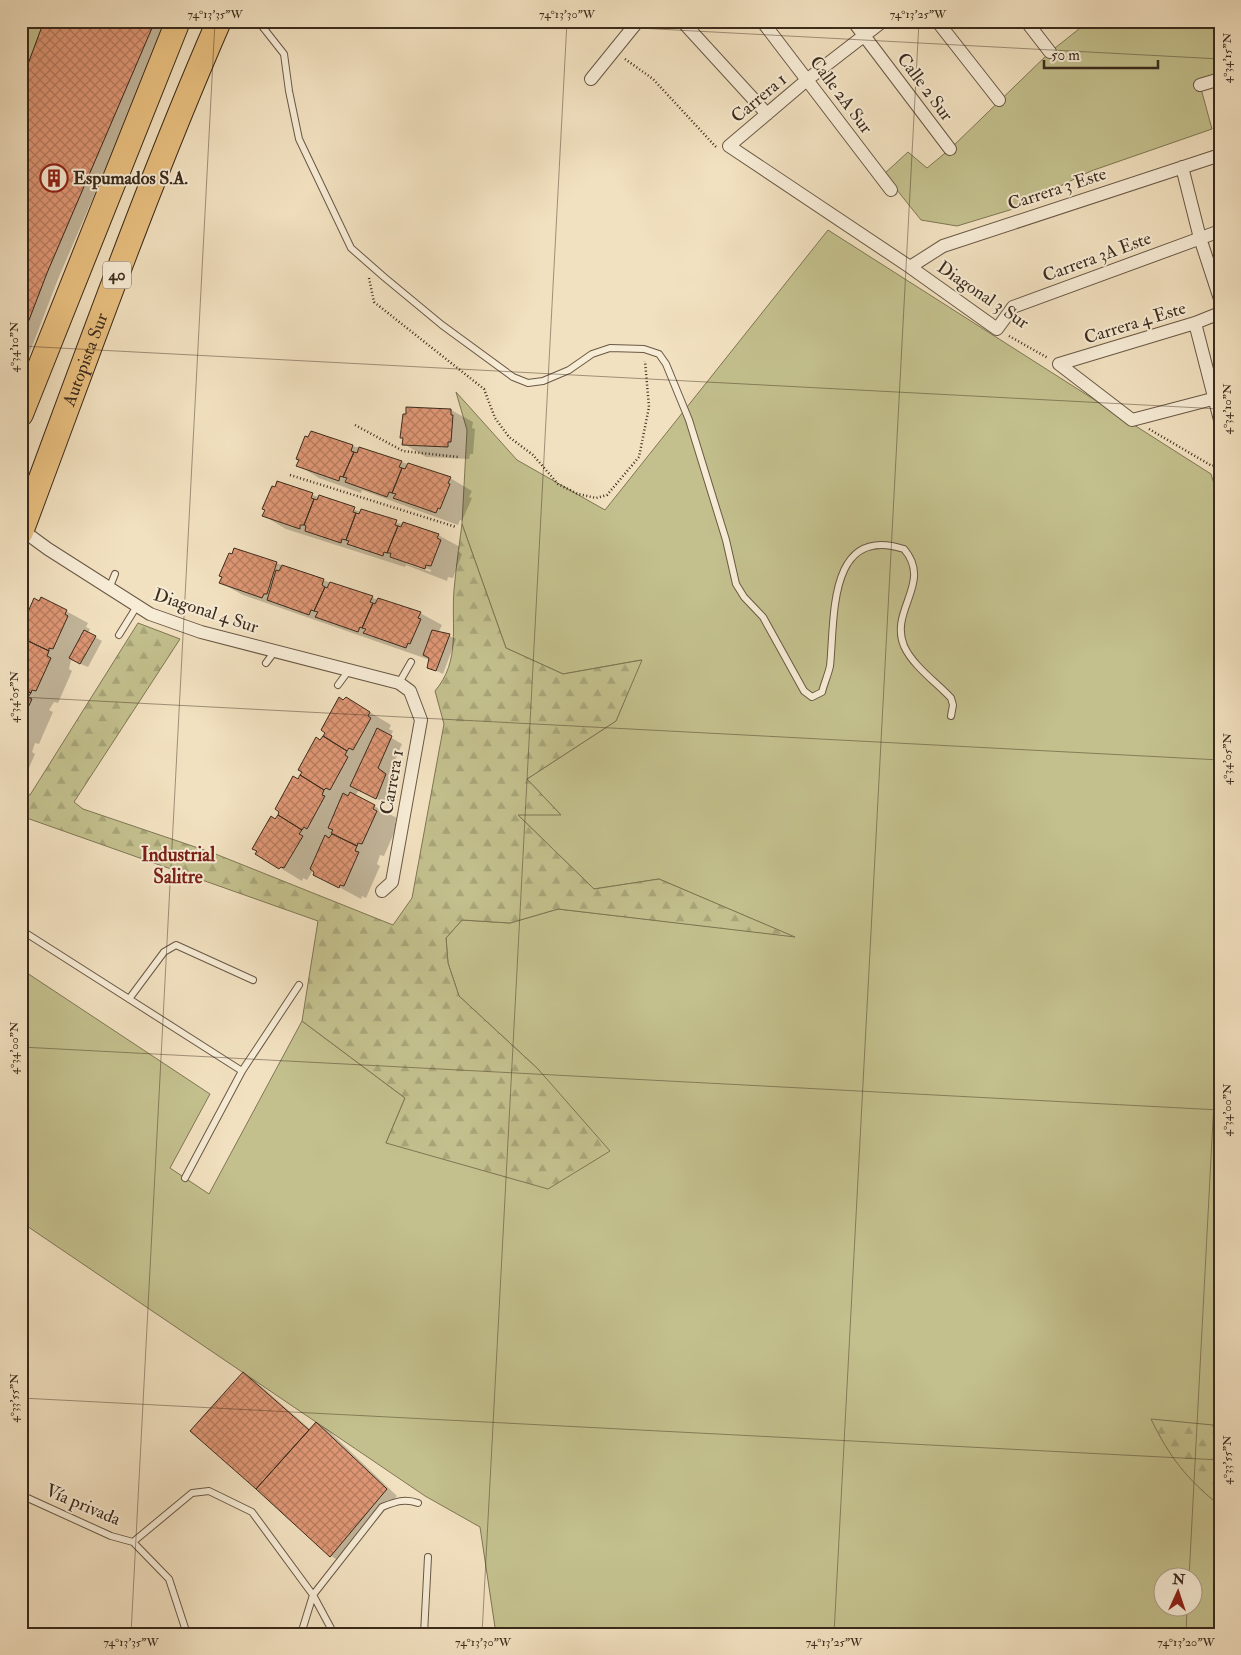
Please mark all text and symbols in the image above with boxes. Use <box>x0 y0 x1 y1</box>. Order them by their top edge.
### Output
text: 74°13'35"W <box>187 7 243 22</box>
text: 74°13'30"W <box>539 7 596 22</box>
text: 74°13'25"W <box>890 7 947 22</box>
text: 4°34'15"N <box>1220 33 1235 83</box>
scale bar <box>1044 38 1157 70</box>
text: 50 m <box>1051 46 1080 65</box>
street label: Calle 2 Sur <box>892 48 958 126</box>
street label: Calle 2A Sur <box>804 52 878 139</box>
street label: Carrera 1 <box>726 68 792 128</box>
street label: Carrera 3 Este <box>1005 162 1110 216</box>
building icon: Espumados S.A. <box>39 163 69 193</box>
place label: Espumados S.A. <box>73 167 189 190</box>
street label: Carrera 3A Este <box>1040 227 1155 287</box>
street label: Diagonal 3 Sur <box>933 256 1034 334</box>
road number: 40 <box>103 262 131 288</box>
street label: Carrera 4 Este <box>1081 296 1189 349</box>
street label: Autopista Sur <box>57 309 113 410</box>
text: 4°34'10"N <box>7 321 22 373</box>
text: 4°34'10"N <box>1220 383 1235 435</box>
street label: Diagonal 4 Sur <box>151 583 262 639</box>
text: 4°34'05"N <box>7 671 22 723</box>
text: 4°34'05"N <box>1220 733 1235 785</box>
street label: Carrera 1 <box>375 748 409 816</box>
district label: Industrial Salitre <box>141 843 215 889</box>
text: 4°34'00"N <box>7 1021 22 1075</box>
text: 4°34'00"N <box>1220 1083 1235 1137</box>
text: 4°33'55"N <box>7 1373 22 1423</box>
text: 4°33'55"N <box>1220 1435 1235 1485</box>
street label: Vía privada <box>42 1479 124 1531</box>
north arrow <box>1154 1568 1204 1618</box>
text: N <box>1171 1571 1186 1588</box>
text: 74°13'35"W <box>103 1635 159 1650</box>
text: 74°13'30"W <box>455 1635 512 1650</box>
text: 74°13'25"W <box>806 1635 863 1650</box>
text: 74°13'20"W <box>1157 1635 1216 1650</box>

